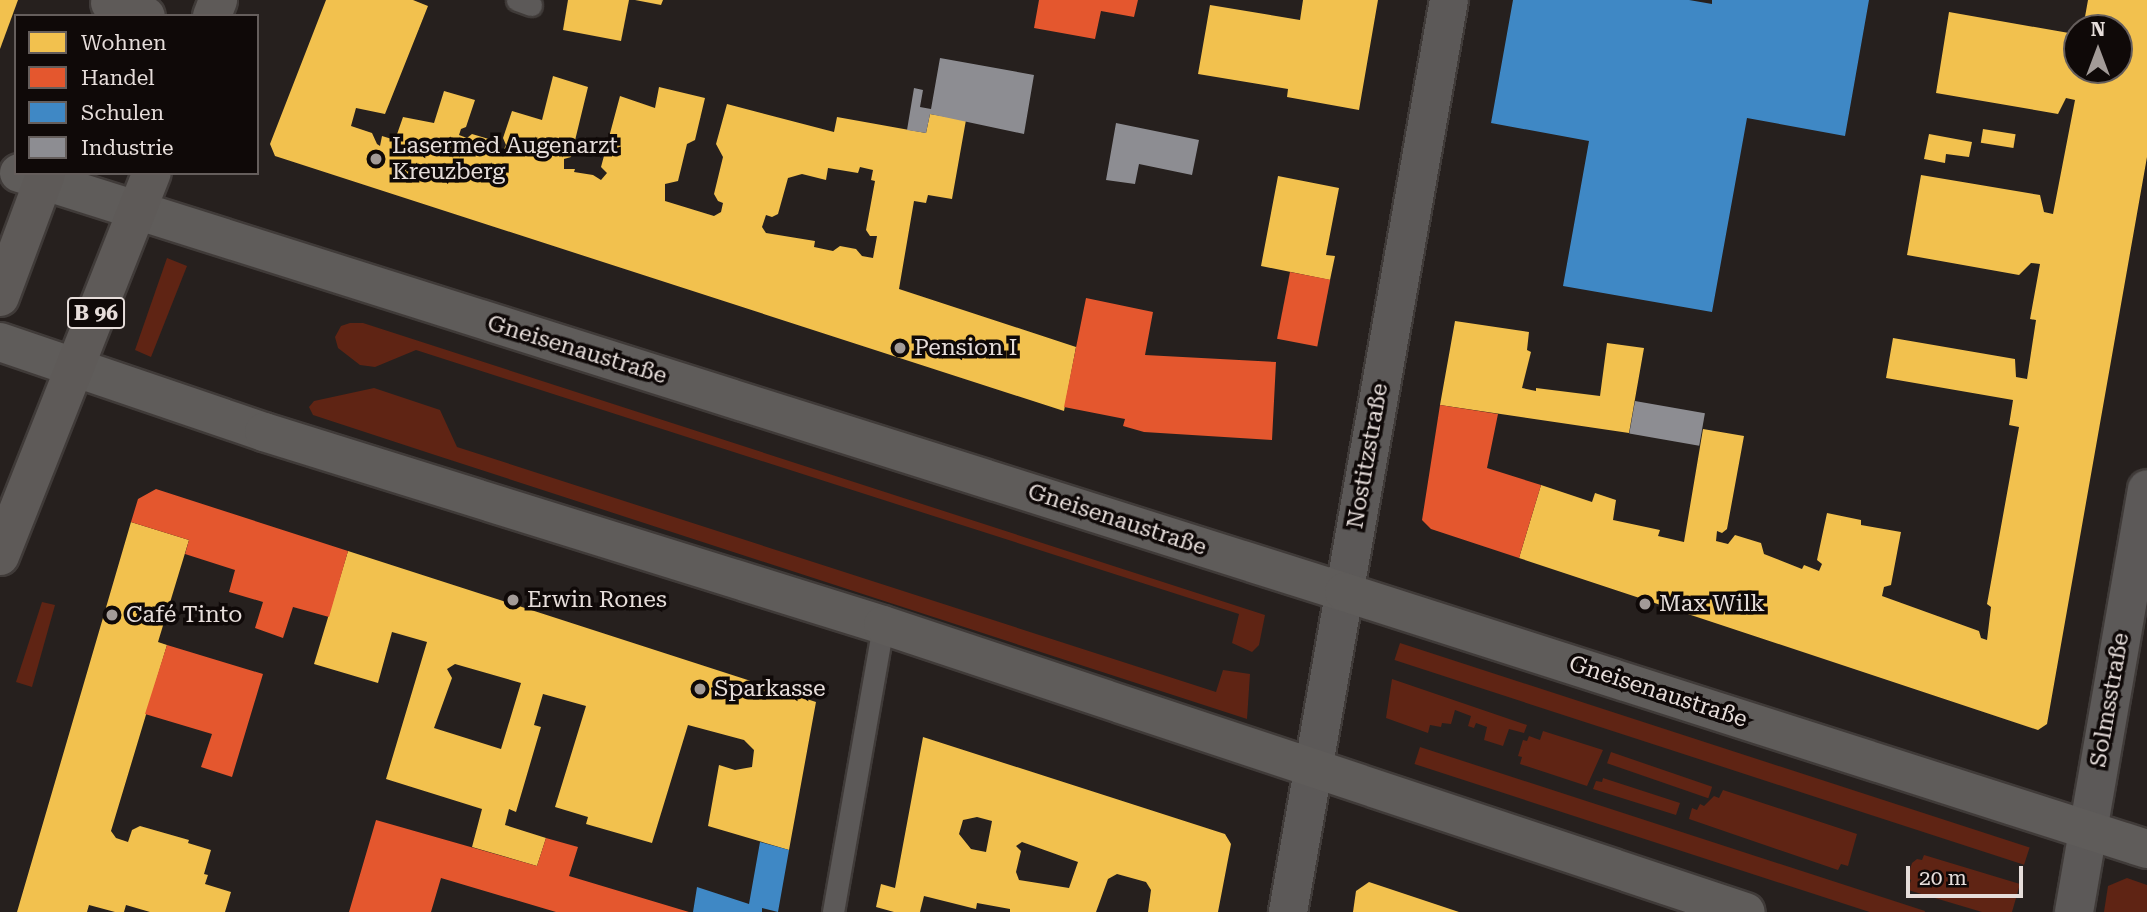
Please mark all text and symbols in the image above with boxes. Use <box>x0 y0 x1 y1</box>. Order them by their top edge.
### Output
legend <box>14 14 259 175</box>
north arrow <box>2063 14 2133 84</box>
text: N <box>2091 18 2105 41</box>
text: Wohnen <box>81 31 167 55</box>
text: Handel <box>81 66 154 90</box>
text: Schulen <box>81 101 164 125</box>
place label: Lasermed Augenarzt Kreuzberg <box>392 132 618 186</box>
text: Industrie <box>81 136 174 160</box>
marker: Lasermed Augenarzt Kreuzberg <box>366 149 386 169</box>
road number: B 96 <box>66 296 126 330</box>
street label: Gneisenaustraße <box>484 310 670 390</box>
place label: Pension I <box>914 334 1017 362</box>
marker: Pension I <box>892 340 908 356</box>
street label: Nostitzstraße <box>1342 381 1394 531</box>
street label: Gneisenaustraße <box>1024 478 1210 562</box>
place label: Erwin Rones <box>527 586 667 614</box>
place label: Max Wilk <box>1659 590 1765 618</box>
marker: Erwin Rones <box>505 592 521 608</box>
marker: Max Wilk <box>1637 596 1653 612</box>
place label: Café Tinto <box>126 601 242 629</box>
marker: Café Tinto <box>104 607 120 623</box>
street label: Solmsstraße <box>2085 631 2135 769</box>
street label: Gneisenaustraße <box>1565 650 1751 734</box>
place label: Sparkasse <box>714 675 826 703</box>
marker: Sparkasse <box>692 681 708 697</box>
scale bar <box>1909 852 2026 896</box>
text: 20 m <box>1919 866 1967 890</box>

